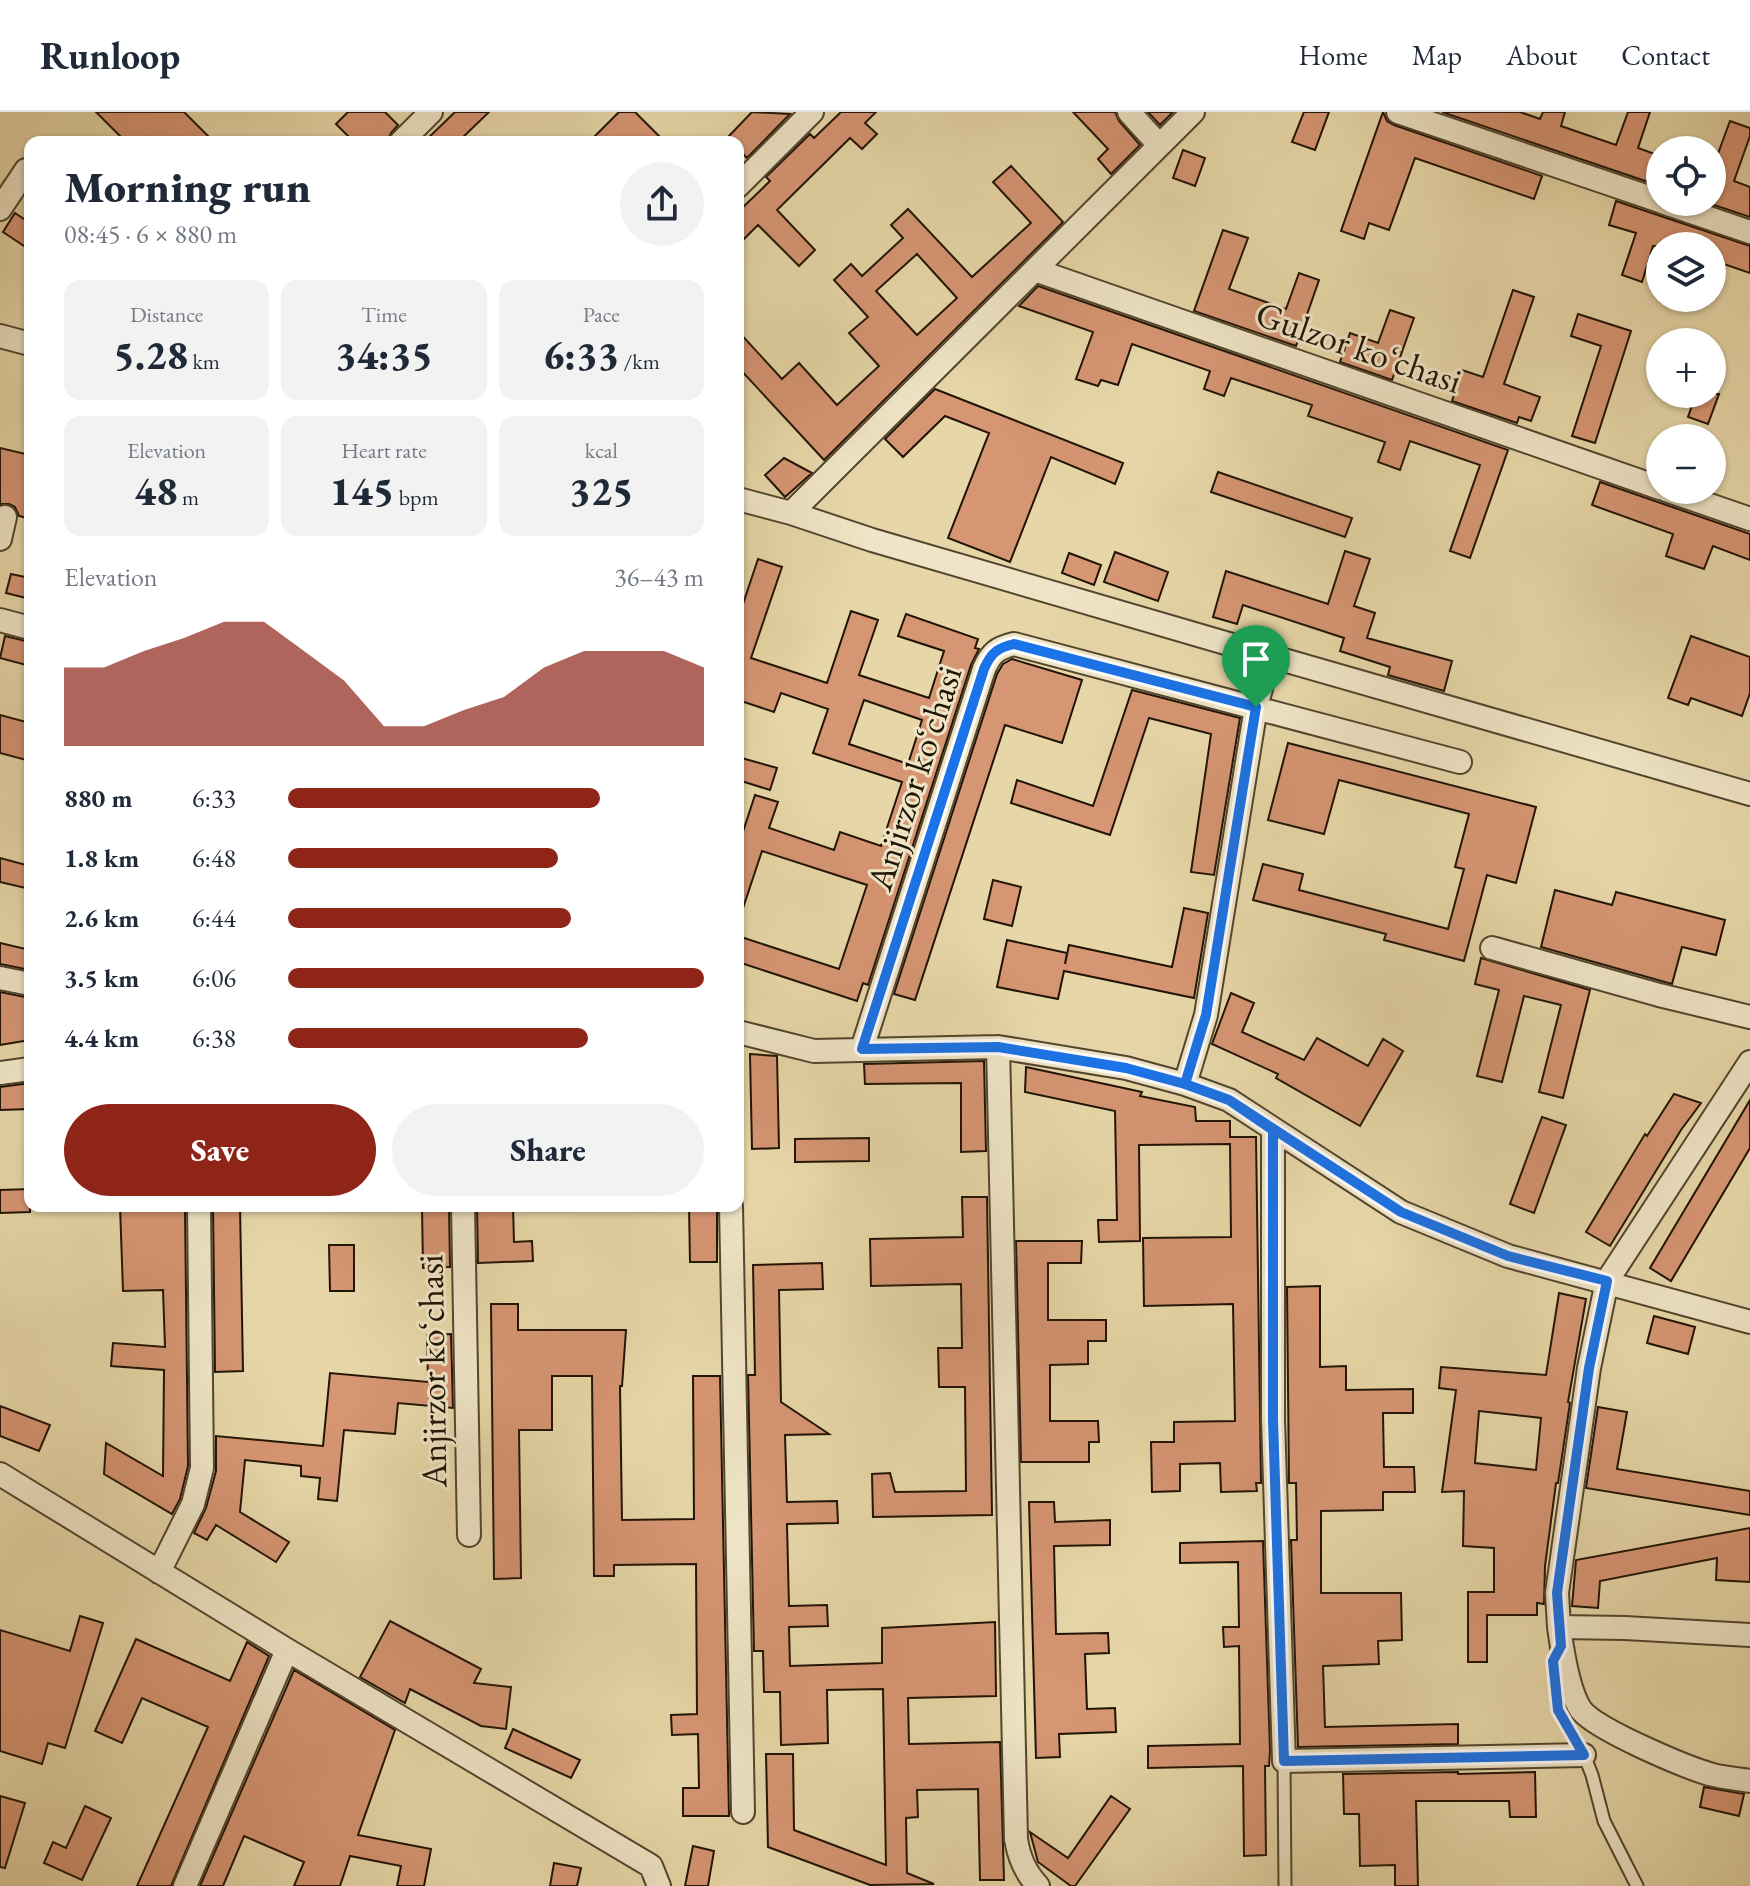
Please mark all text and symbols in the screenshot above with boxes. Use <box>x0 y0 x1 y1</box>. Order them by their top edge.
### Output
text: Runloop <box>40 31 180 80</box>
text: Home <box>1298 37 1368 73</box>
text: Map <box>1412 37 1462 73</box>
text: About <box>1506 37 1577 73</box>
text: Contact <box>1621 37 1710 73</box>
map controls <box>1646 136 1726 504</box>
button: locate <box>1646 136 1726 216</box>
text: Morning run <box>64 158 311 215</box>
button: share <box>620 162 704 246</box>
text: 08:45 · 6 × 880 m <box>64 217 237 251</box>
button: layers <box>1646 232 1726 312</box>
street label: Gulzor koʻchasi <box>1250 290 1468 404</box>
text: Distance <box>130 300 203 329</box>
text: Time <box>361 300 407 329</box>
text: Pace <box>583 300 620 329</box>
button: + <box>1646 328 1726 408</box>
text: 5.28 <box>113 329 188 381</box>
text: 34:35 <box>335 329 433 381</box>
text: 6:33 <box>543 329 619 381</box>
text: km <box>188 347 220 376</box>
text: /km <box>619 347 660 376</box>
button: − <box>1646 424 1726 504</box>
text: Elevation <box>127 436 206 465</box>
text: Heart rate <box>341 436 427 465</box>
text: kcal <box>585 436 618 465</box>
text: 48 <box>134 465 178 517</box>
text: 145 <box>329 465 394 517</box>
text: 325 <box>569 465 634 517</box>
text: m <box>178 483 199 512</box>
text: bpm <box>394 483 439 512</box>
text: Elevation <box>64 560 158 594</box>
text: 36–43 m <box>614 560 704 594</box>
pin <box>1222 625 1290 707</box>
icon: arrive <box>1234 637 1278 681</box>
street label: Anjirzor koʻchasi <box>855 660 972 897</box>
text: 880 m <box>64 781 132 815</box>
text: 6:33 <box>192 781 236 815</box>
text: 1.8 km <box>64 841 139 875</box>
text: 6:48 <box>192 841 236 875</box>
text: 2.6 km <box>64 901 139 935</box>
text: 6:44 <box>192 901 236 935</box>
text: 3.5 km <box>64 961 139 995</box>
text: 6:06 <box>192 961 236 995</box>
text: 4.4 km <box>64 1021 139 1055</box>
text: 6:38 <box>192 1021 236 1055</box>
button: Save <box>64 1104 376 1196</box>
button: Share <box>392 1104 704 1196</box>
street label: Anjirzor koʻchasi <box>406 1254 458 1489</box>

